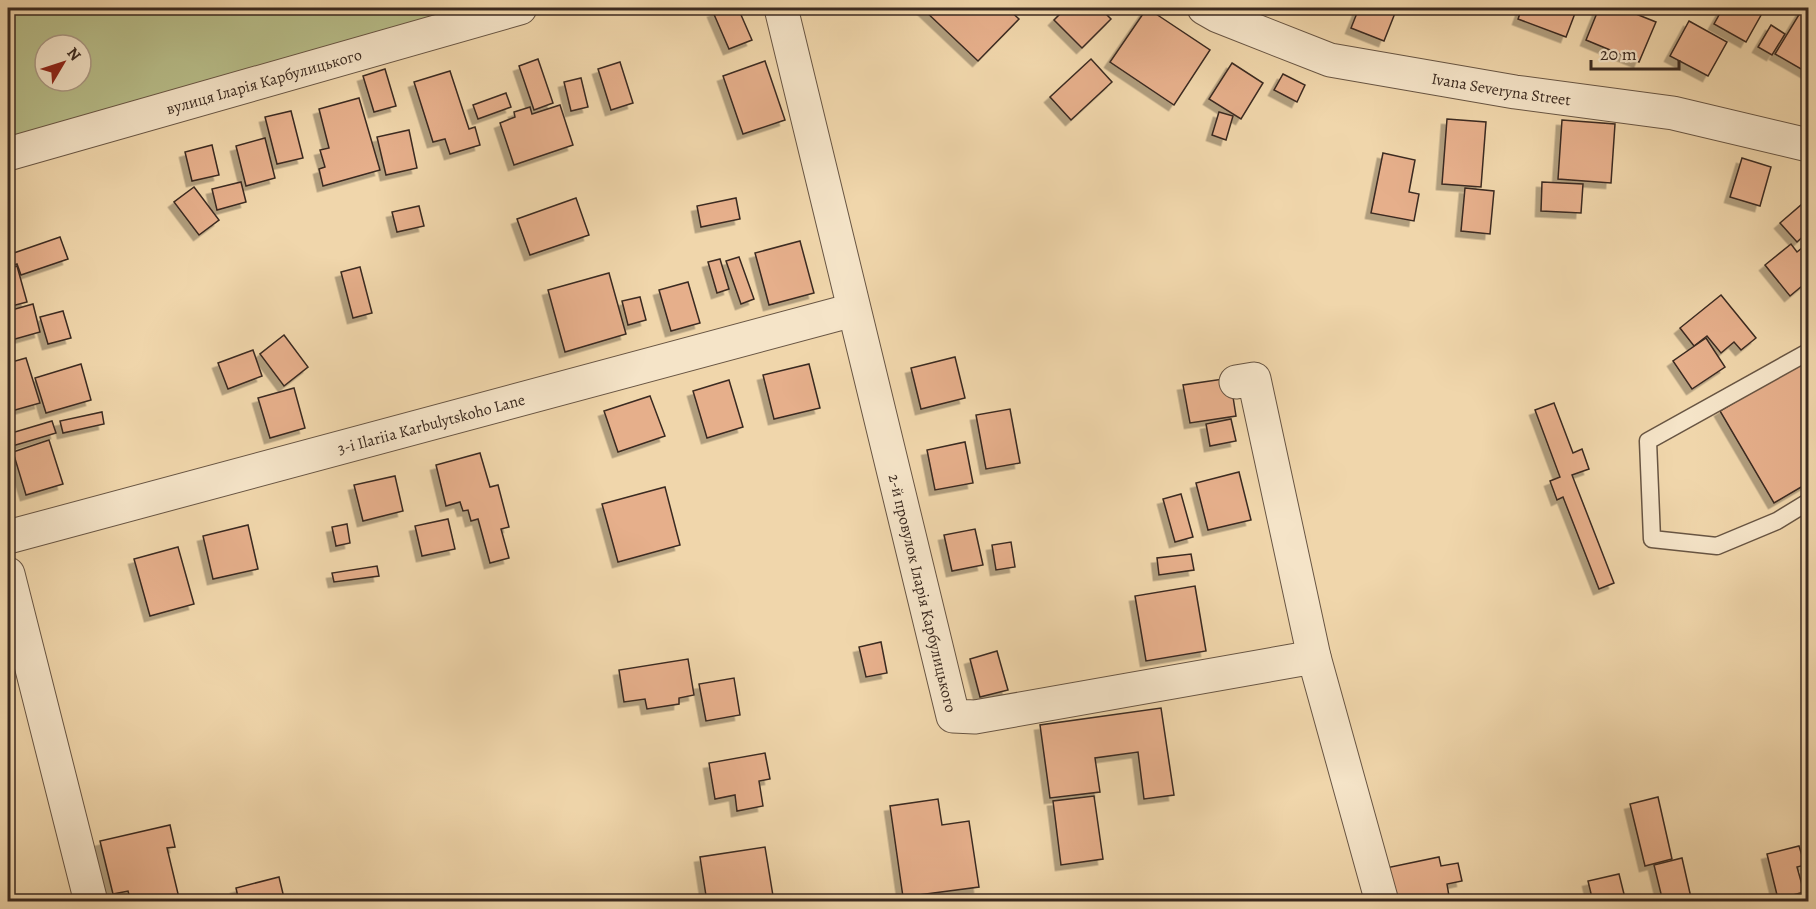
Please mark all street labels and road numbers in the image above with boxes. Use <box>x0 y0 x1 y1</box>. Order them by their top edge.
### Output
street label: вулиця Іларія Карбулицького <box>164 44 364 120</box>
street label: Ivana Severyna Street <box>1430 68 1572 111</box>
street label: 3-i Ilariia Karbulytskoho Lane <box>335 389 527 460</box>
street label: 2-й провулок Іларія Карбулицького <box>883 472 962 715</box>

